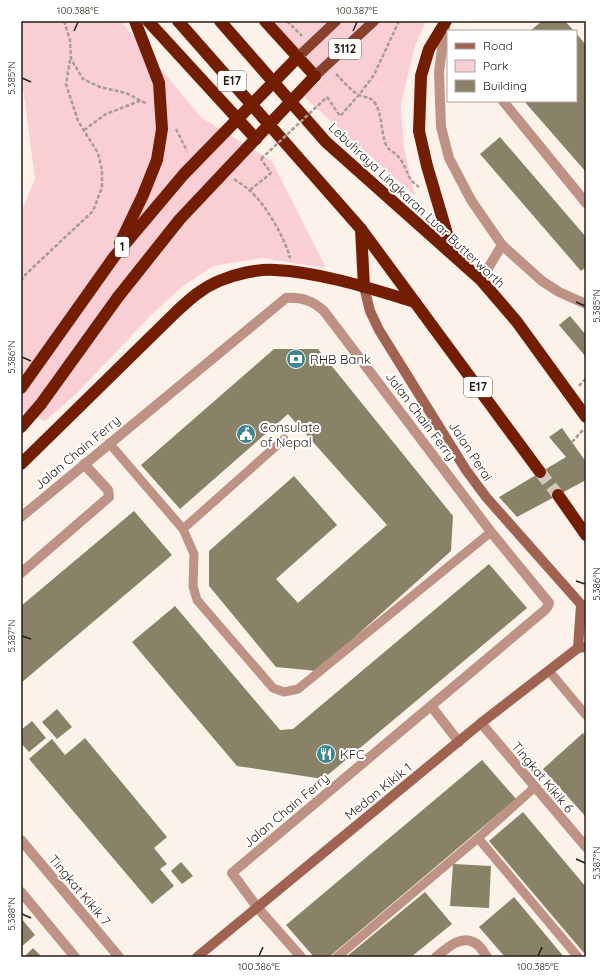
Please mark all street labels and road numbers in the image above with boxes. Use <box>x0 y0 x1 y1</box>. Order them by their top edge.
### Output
road number: 3112 <box>329 39 361 59</box>
road number: E17 <box>218 71 246 91</box>
street label: Lebuhraya Lingkaran Luar Butterworth <box>326 119 508 291</box>
road number: 1 <box>115 237 129 257</box>
street label: Jalan Chain Ferry <box>382 369 460 463</box>
road number: E17 <box>464 377 492 397</box>
street label: Jalan Chain Ferry <box>31 412 123 492</box>
street label: Jalan Perai <box>446 418 496 484</box>
street label: Tingkat Kikik 6 <box>509 738 577 816</box>
street label: Medan Kikik 1 <box>341 759 415 823</box>
street label: Jalan Chain Ferry <box>240 770 332 850</box>
street label: Tingkat Kikik 7 <box>46 851 114 929</box>

